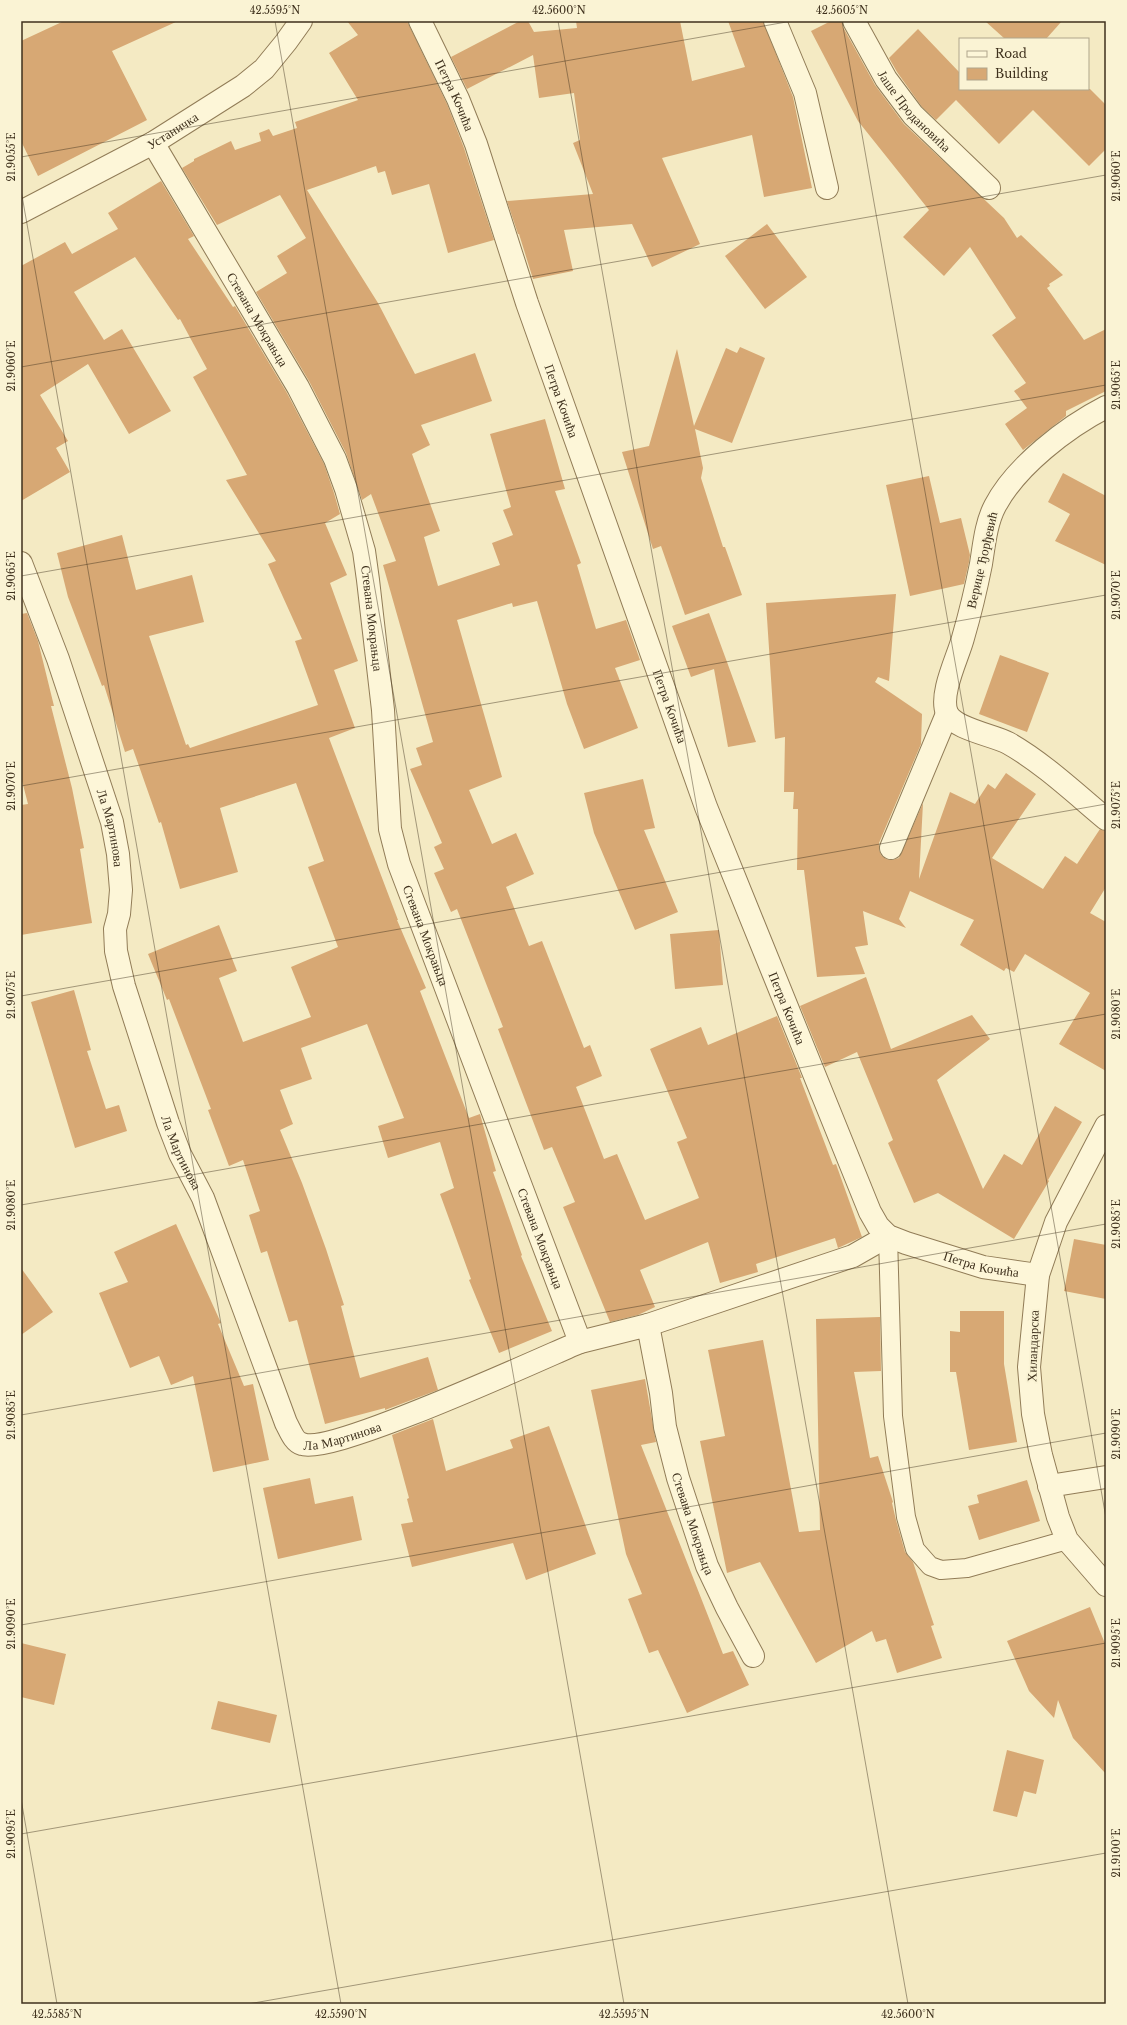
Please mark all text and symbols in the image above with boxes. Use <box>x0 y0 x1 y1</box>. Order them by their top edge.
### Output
text: 42.5595°N <box>250 4 300 17</box>
text: 42.5600°N <box>532 4 586 17</box>
text: 42.5605°N <box>816 4 868 17</box>
legend <box>959 38 1089 90</box>
text: Road <box>995 46 1027 61</box>
street label: Петра Кочића <box>431 56 479 134</box>
text: Building <box>995 66 1049 81</box>
street label: Јаше Продановића <box>874 67 955 156</box>
street label: Устаничка <box>144 108 201 153</box>
text: 21.9055°E <box>5 133 18 181</box>
text: 21.9060°E <box>1110 150 1123 202</box>
street label: Стевана Мокрањца <box>223 269 292 370</box>
text: 21.9060°E <box>5 340 18 392</box>
text: 21.9065°E <box>1110 360 1123 410</box>
street label: Петра Кочића <box>541 362 583 440</box>
street label: Верице Ђорђевић <box>963 509 1002 610</box>
text: 21.9065°E <box>5 551 18 601</box>
street label: Стевана Мокрањца <box>358 564 387 672</box>
text: 21.9070°E <box>1110 570 1123 620</box>
street label: Петра Кочића <box>649 667 691 745</box>
text: 21.9070°E <box>5 761 18 811</box>
text: 21.9075°E <box>1110 781 1123 829</box>
street label: Ла Мартинова <box>93 787 128 868</box>
street label: Стевана Мокрањца <box>399 882 453 988</box>
street label: Петра Кочића <box>765 969 810 1047</box>
text: 21.9075°E <box>5 971 18 1019</box>
text: 21.9080°E <box>1110 989 1123 1039</box>
street label: Ла Мартинова <box>158 1113 206 1193</box>
text: 21.9080°E <box>5 1180 18 1230</box>
street label: Стевана Мокрањца <box>514 1185 568 1291</box>
text: 21.9085°E <box>1110 1199 1123 1249</box>
street label: Петра Кочића <box>942 1247 1020 1281</box>
street label: Хиландарска <box>1023 1309 1043 1382</box>
text: 21.9085°E <box>5 1390 18 1440</box>
text: 21.9090°E <box>1110 1408 1123 1460</box>
street label: Ла Мартинова <box>303 1417 383 1453</box>
street label: Стевана Мокрањца <box>668 1471 718 1578</box>
text: 21.9090°E <box>5 1598 18 1650</box>
text: 21.9095°E <box>1110 1618 1123 1668</box>
text: 21.9095°E <box>5 1809 18 1859</box>
text: 21.9100°E <box>1110 1828 1123 1878</box>
text: 42.5585°N <box>32 2008 82 2021</box>
text: 42.5590°N <box>315 2008 367 2021</box>
text: 42.5595°N <box>599 2008 649 2021</box>
text: 42.5600°N <box>881 2008 935 2021</box>

